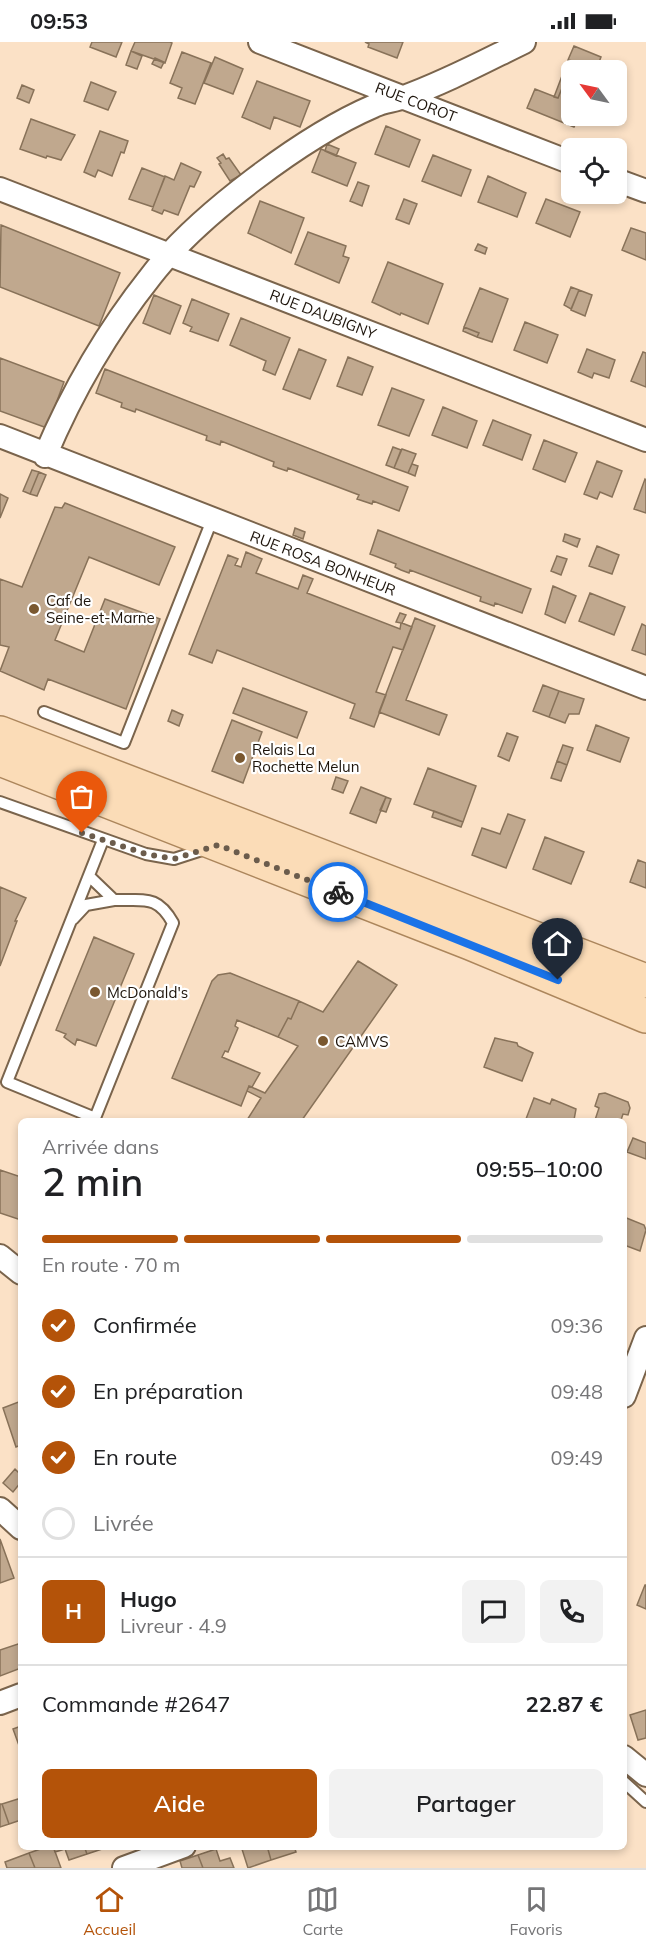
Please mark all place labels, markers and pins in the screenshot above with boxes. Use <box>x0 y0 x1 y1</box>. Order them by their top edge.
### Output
place label: Caf de Seine-et-Marne <box>46 591 155 627</box>
marker: Caf de Seine-et-Marne <box>27 602 41 616</box>
place label: Relais La Rochette Melun <box>252 740 360 776</box>
marker: Relais La Rochette Melun <box>233 751 247 765</box>
pin <box>56 771 107 833</box>
pin <box>532 918 583 980</box>
place label: McDonald's <box>107 983 188 1002</box>
marker: McDonald's <box>88 985 102 999</box>
place label: CAMVS <box>335 1032 389 1051</box>
marker: CAMVS <box>316 1034 330 1048</box>

